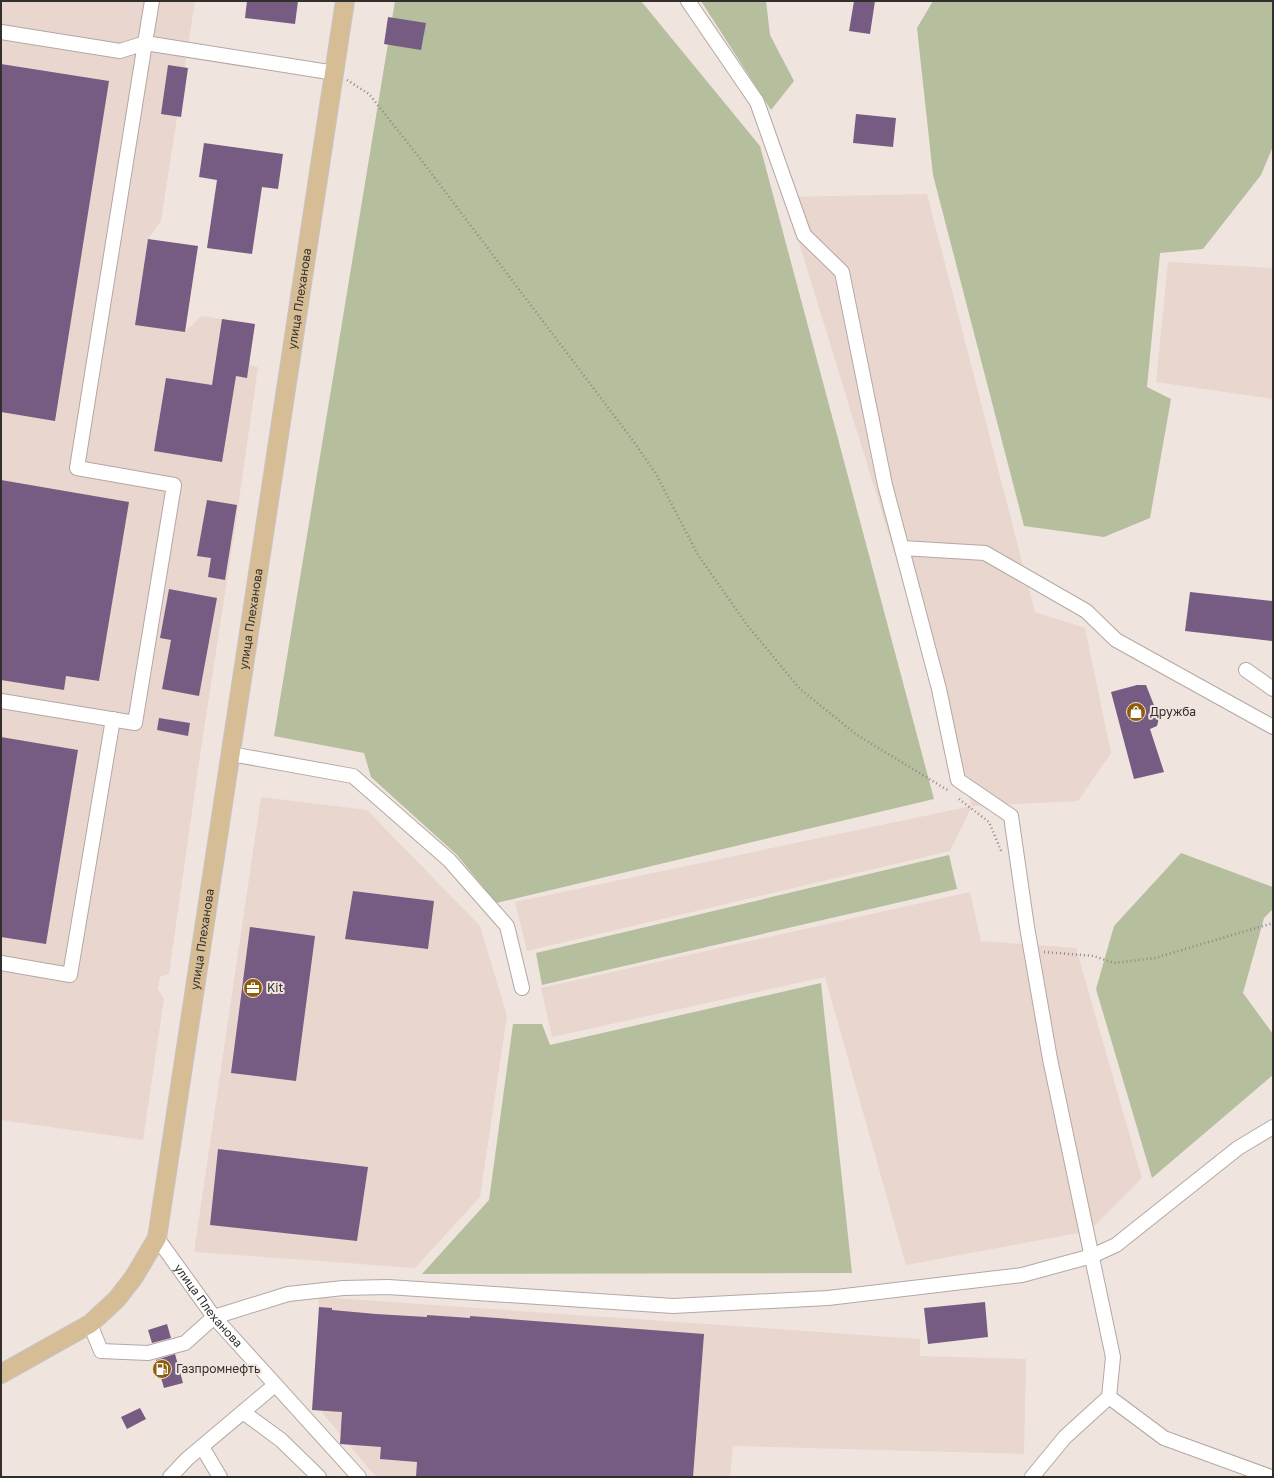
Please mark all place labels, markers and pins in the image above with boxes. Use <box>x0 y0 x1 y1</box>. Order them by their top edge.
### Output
shop icon: Дружба <box>1125 701 1147 723</box>
place label: Дружба <box>1150 704 1196 719</box>
office icon: Kit <box>242 977 264 999</box>
place label: Kit <box>267 980 283 995</box>
fuel station icon: Газпромнефть <box>151 1358 173 1380</box>
place label: Газпромнефть <box>176 1361 260 1376</box>

